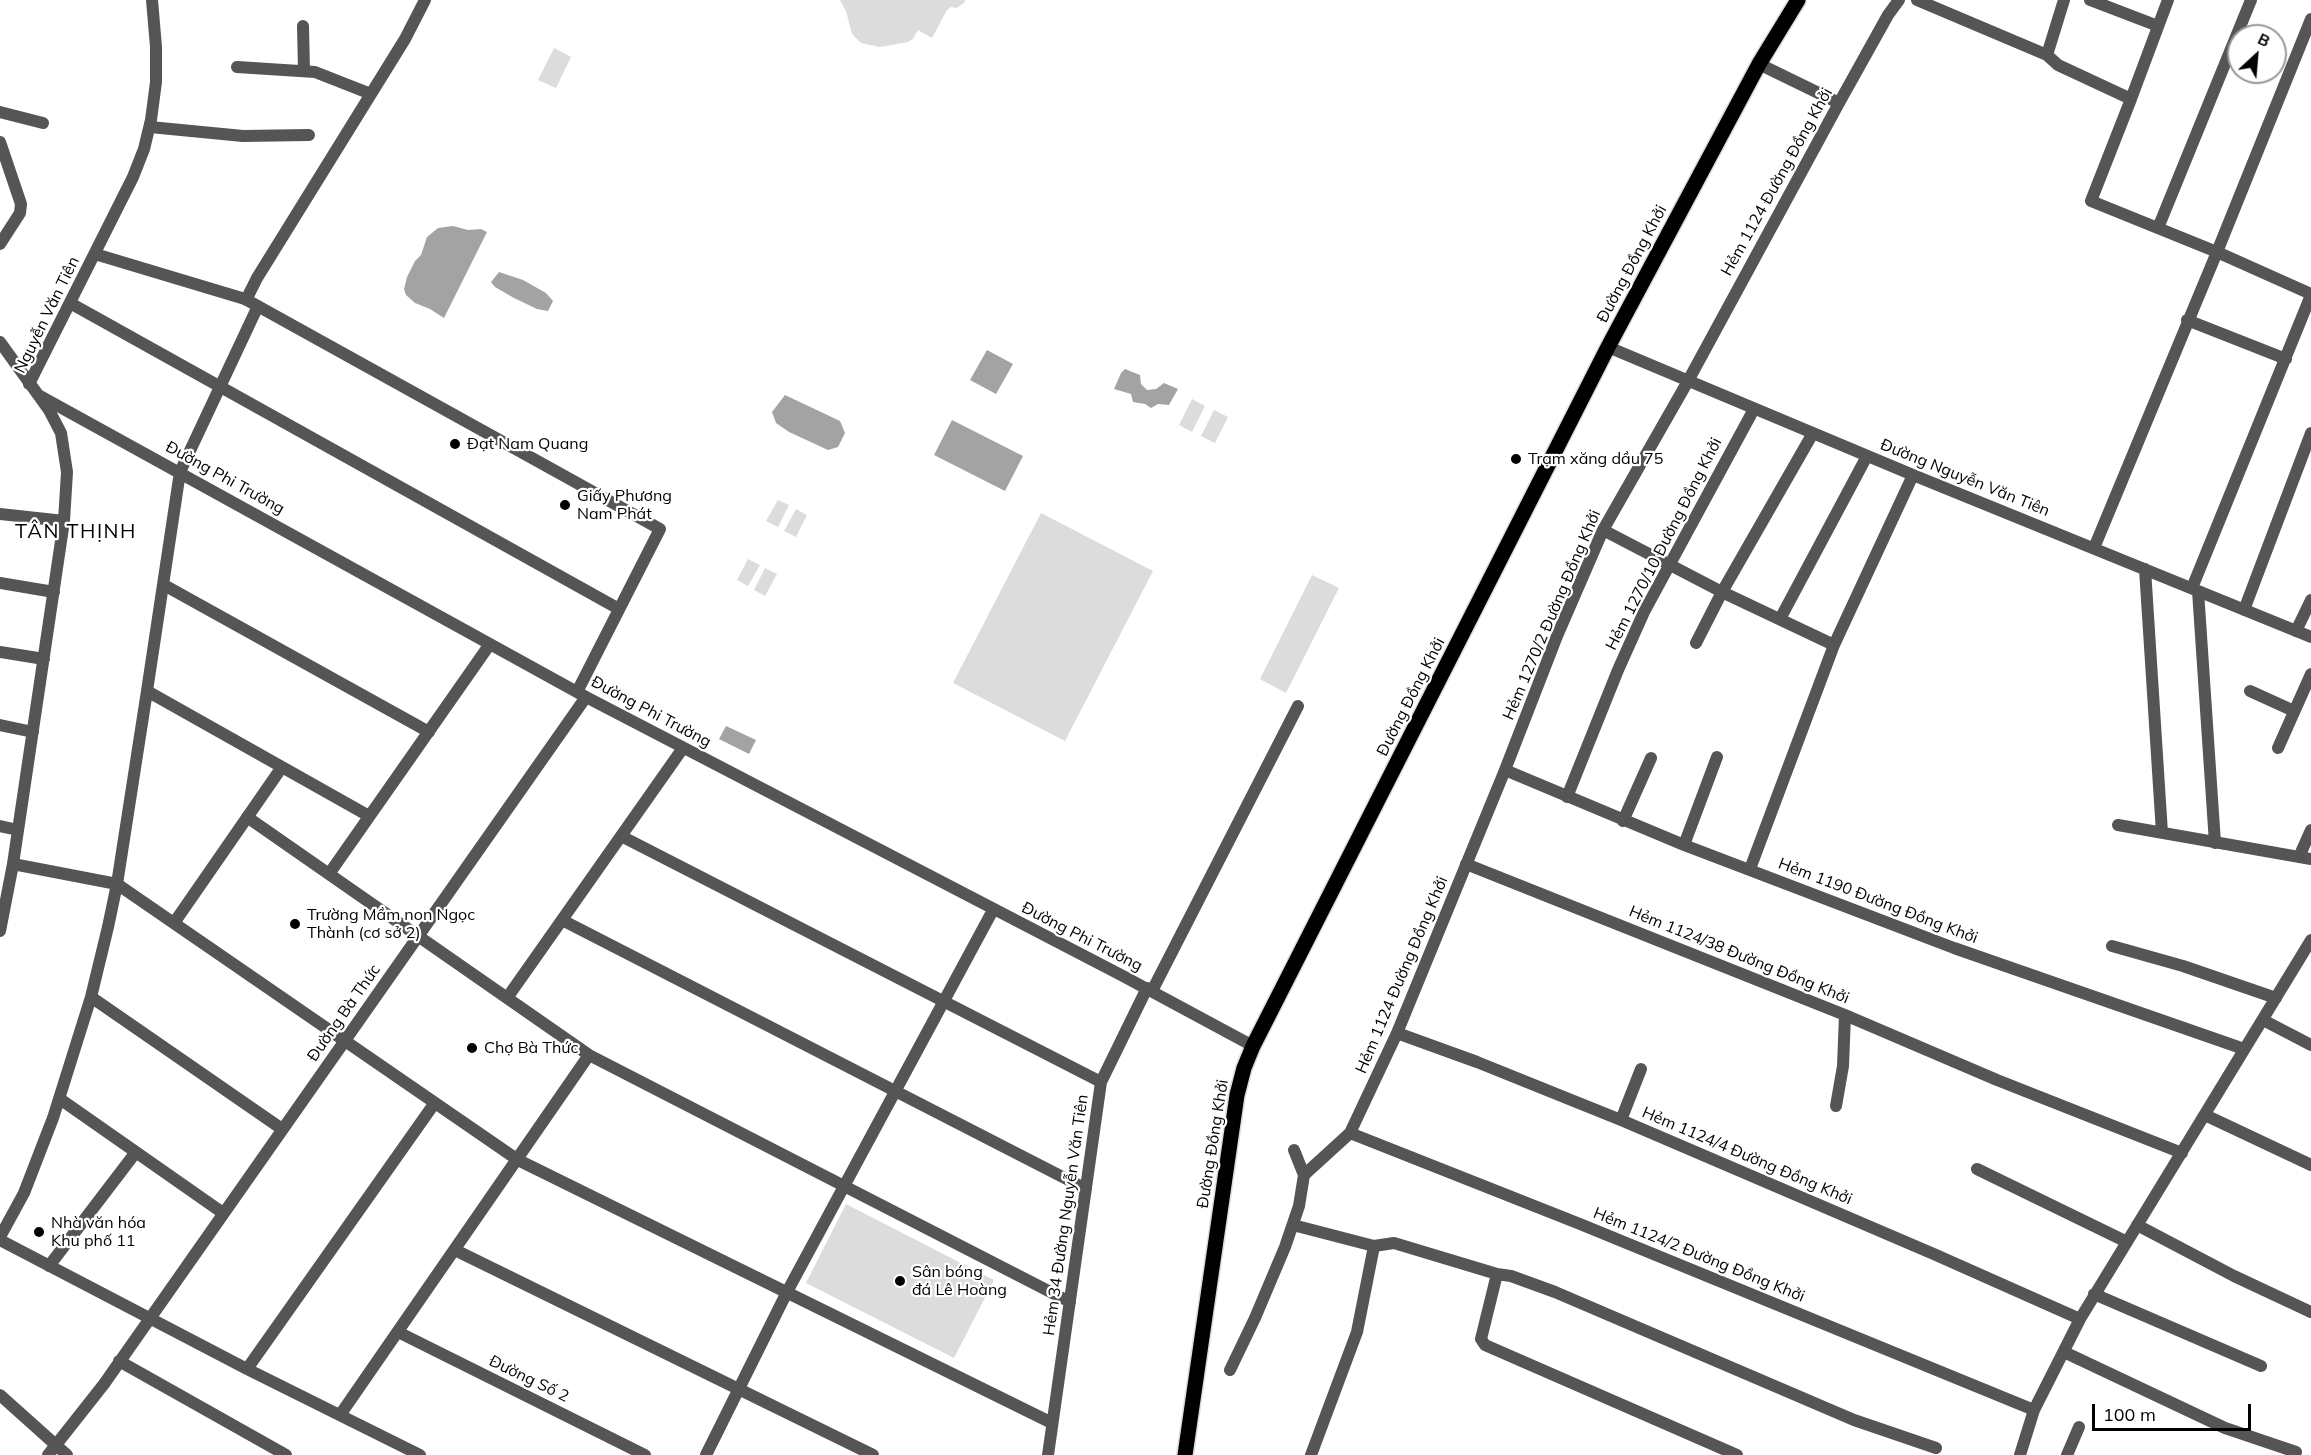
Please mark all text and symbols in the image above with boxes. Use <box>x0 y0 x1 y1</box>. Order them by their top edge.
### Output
north arrow <box>2227 24 2287 84</box>
text: B <box>2255 28 2273 51</box>
street label: Hẻm 1124 Đường Đồng Khởi <box>1717 85 1837 279</box>
street label: Đường Đồng Khởi <box>1593 202 1671 326</box>
street label: Nguyễn Văn Tiên <box>10 254 84 376</box>
place label: Đạt Nam Quang <box>467 434 588 454</box>
street label: Hẻm 1270/10 Đường Đồng Khởi <box>1602 435 1726 653</box>
street label: Đường Nguyễn Văn Tiên <box>1878 435 2052 521</box>
street label: Đường Phi Trường <box>162 437 288 519</box>
marker: Đạt Nam Quang <box>448 437 462 451</box>
place label: Trạm xăng dầu 75 <box>1528 449 1663 469</box>
marker: Trạm xăng dầu 75 <box>1509 452 1523 466</box>
place label: Giấy Phương Nam Phát <box>577 486 672 524</box>
marker: Giấy Phương Nam Phát <box>558 498 572 512</box>
street label: Hẻm 1270/2 Đường Đồng Khởi <box>1499 507 1605 723</box>
district label: TÂN THỊNH <box>15 520 137 544</box>
street label: Đường Đồng Khởi <box>1373 635 1449 759</box>
street label: Đường Phi Trường <box>588 672 714 752</box>
street label: Hẻm 1190 Đường Đồng Khởi <box>1776 854 1980 948</box>
street label: Hẻm 1124 Đường Đồng Khởi <box>1352 874 1452 1076</box>
street label: Đường Phi Trường <box>1018 898 1146 976</box>
street label: Hẻm 1124/38 Đường Đồng Khởi <box>1626 902 1852 1008</box>
place label: Trường Mầm non Ngọc Thành (cơ sở 2) <box>307 905 475 943</box>
marker: Trường Mầm non Ngọc Thành (cơ sở 2) <box>288 917 302 931</box>
street label: Đường Bà Thức <box>303 961 385 1065</box>
place label: Chợ Bà Thức <box>484 1038 578 1058</box>
marker: Chợ Bà Thức <box>465 1041 479 1055</box>
street label: Đường Đồng Khởi <box>1193 1078 1233 1210</box>
street label: Hẻm 34 Đường Nguyễn Văn Tiên <box>1040 1093 1092 1337</box>
street label: Hẻm 1124/4 Đường Đồng Khởi <box>1639 1103 1855 1209</box>
street label: Hẻm 1124/2 Đường Đồng Khởi <box>1591 1204 1807 1306</box>
place label: Nhà văn hóa Khu phố 11 <box>51 1213 146 1251</box>
marker: Nhà văn hóa Khu phố 11 <box>32 1225 46 1239</box>
place label: Sân bóng đá Lê Hoàng <box>912 1262 1007 1300</box>
marker: Sân bóng đá Lê Hoàng <box>893 1274 907 1288</box>
street label: Đường Số 2 <box>486 1351 572 1407</box>
scale bar <box>2095 1392 2254 1430</box>
text: 100 m <box>2103 1403 2156 1426</box>

